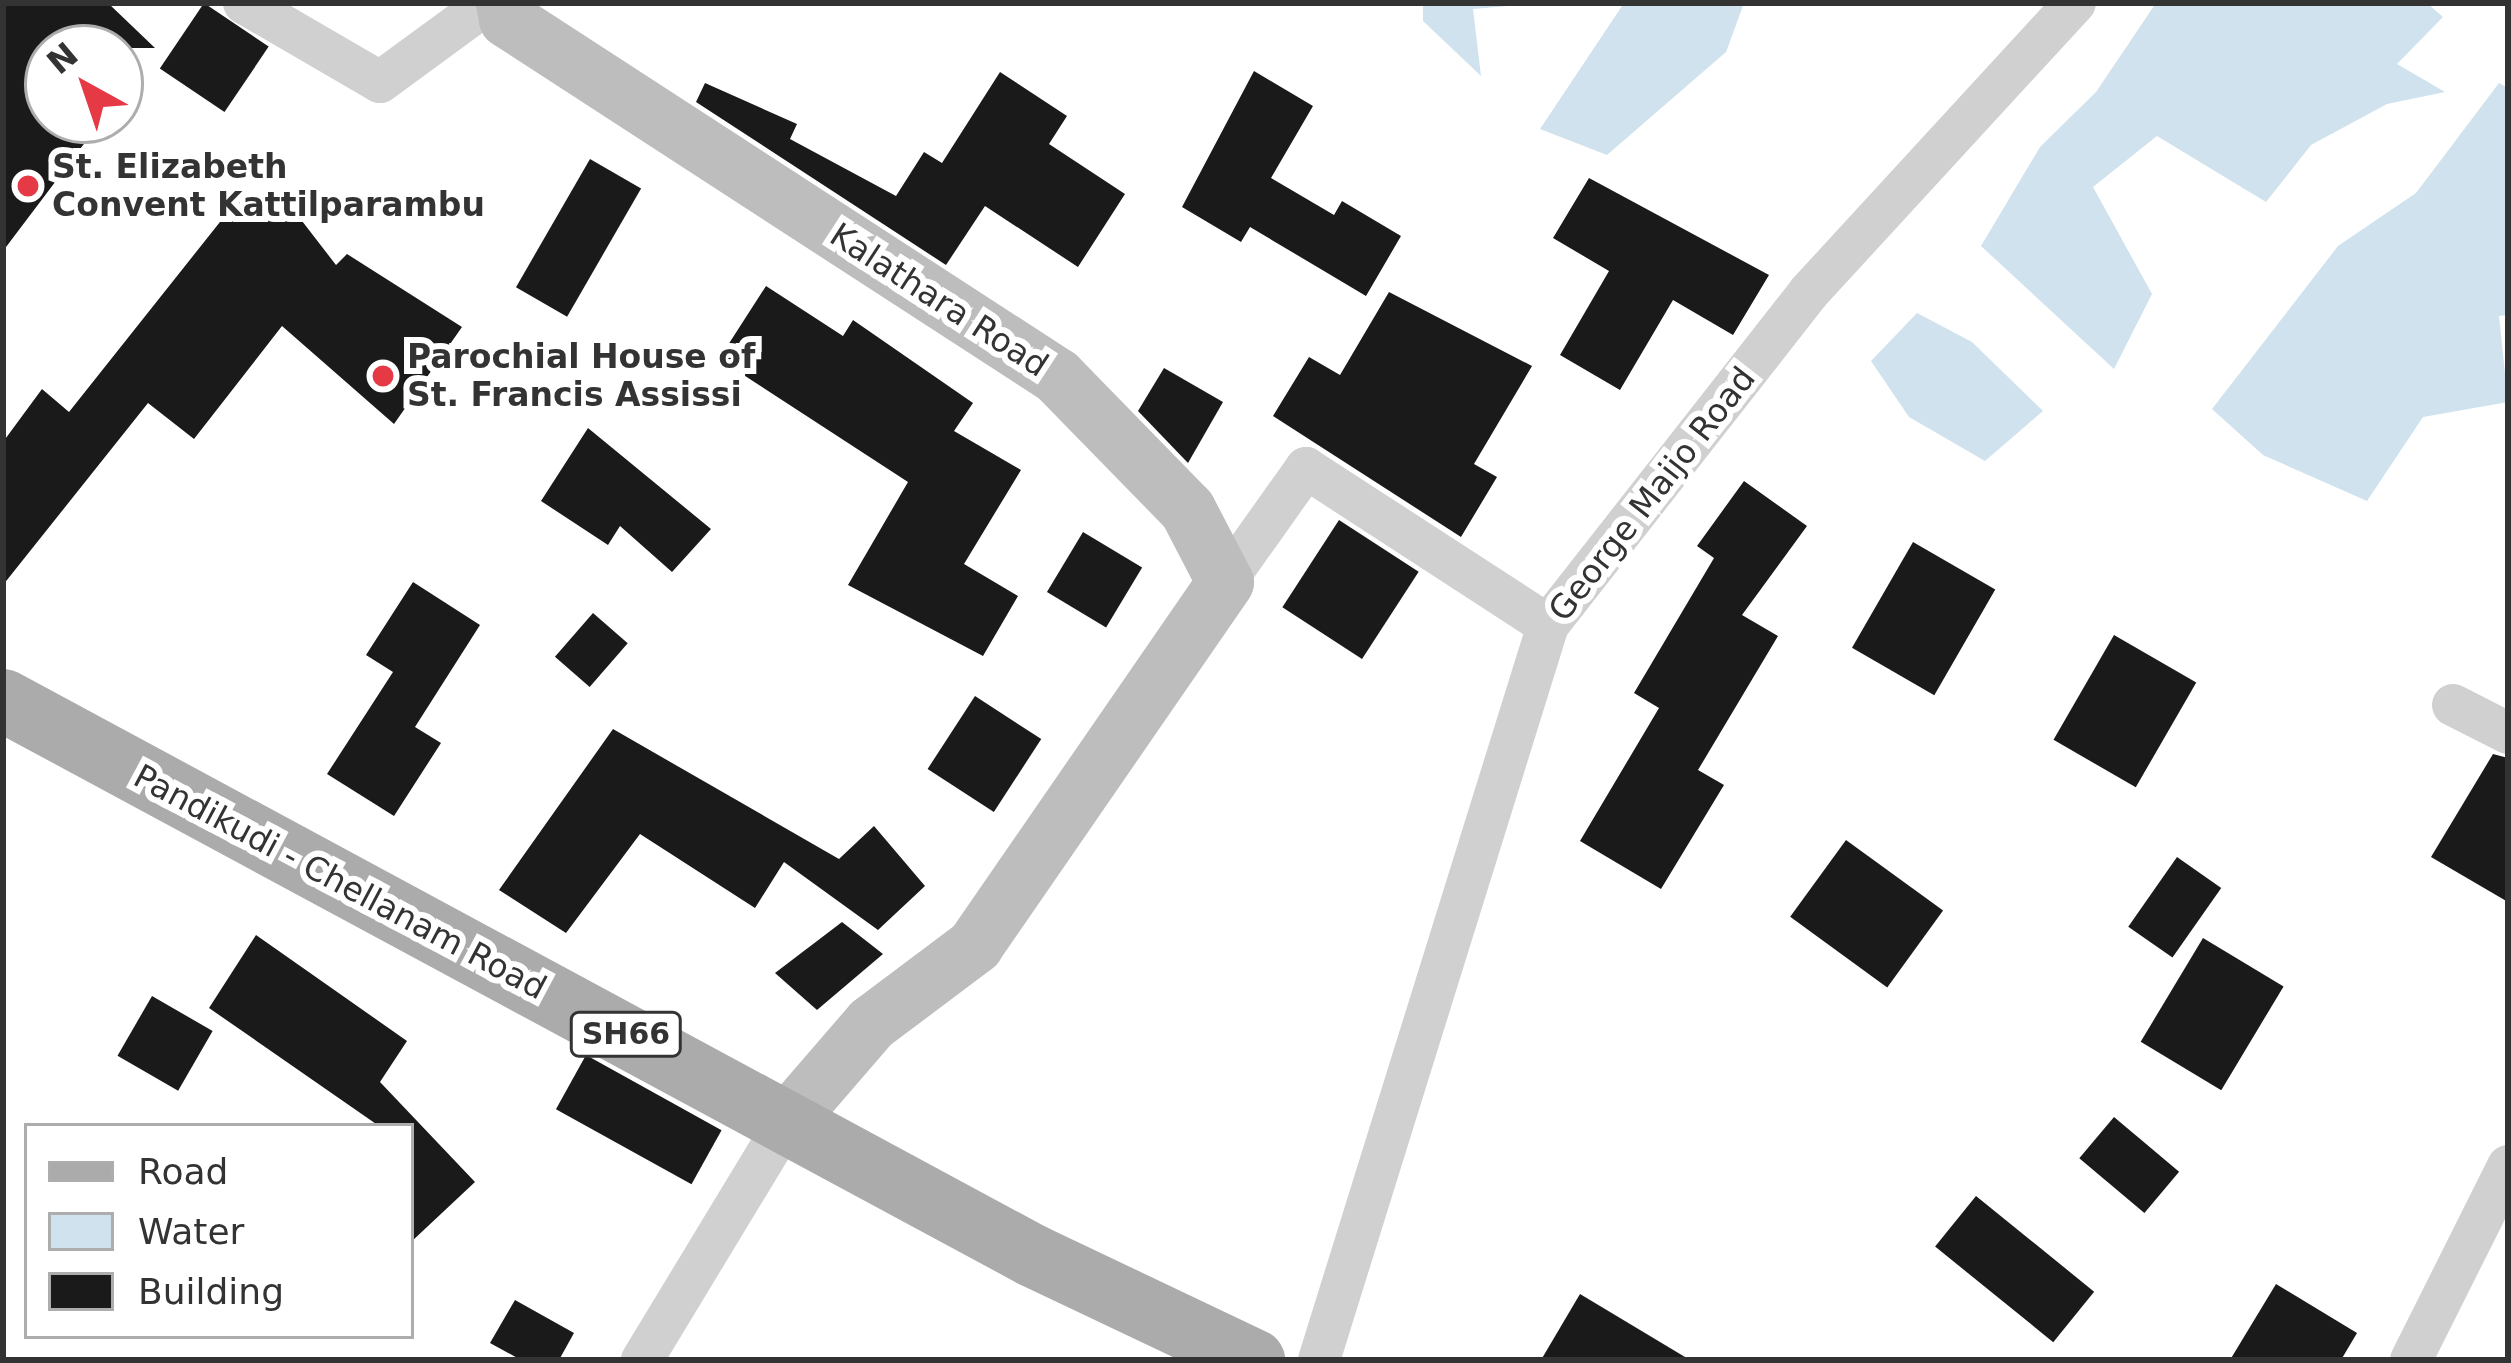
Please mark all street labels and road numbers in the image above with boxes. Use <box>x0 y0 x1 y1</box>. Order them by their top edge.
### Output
street label: Kalathara Road <box>823 215 1055 385</box>
street label: George Maijo Road <box>1541 359 1763 629</box>
street label: Pandikudi - Chellanam Road <box>127 756 553 1008</box>
road number: SH66 <box>569 1010 683 1058</box>

